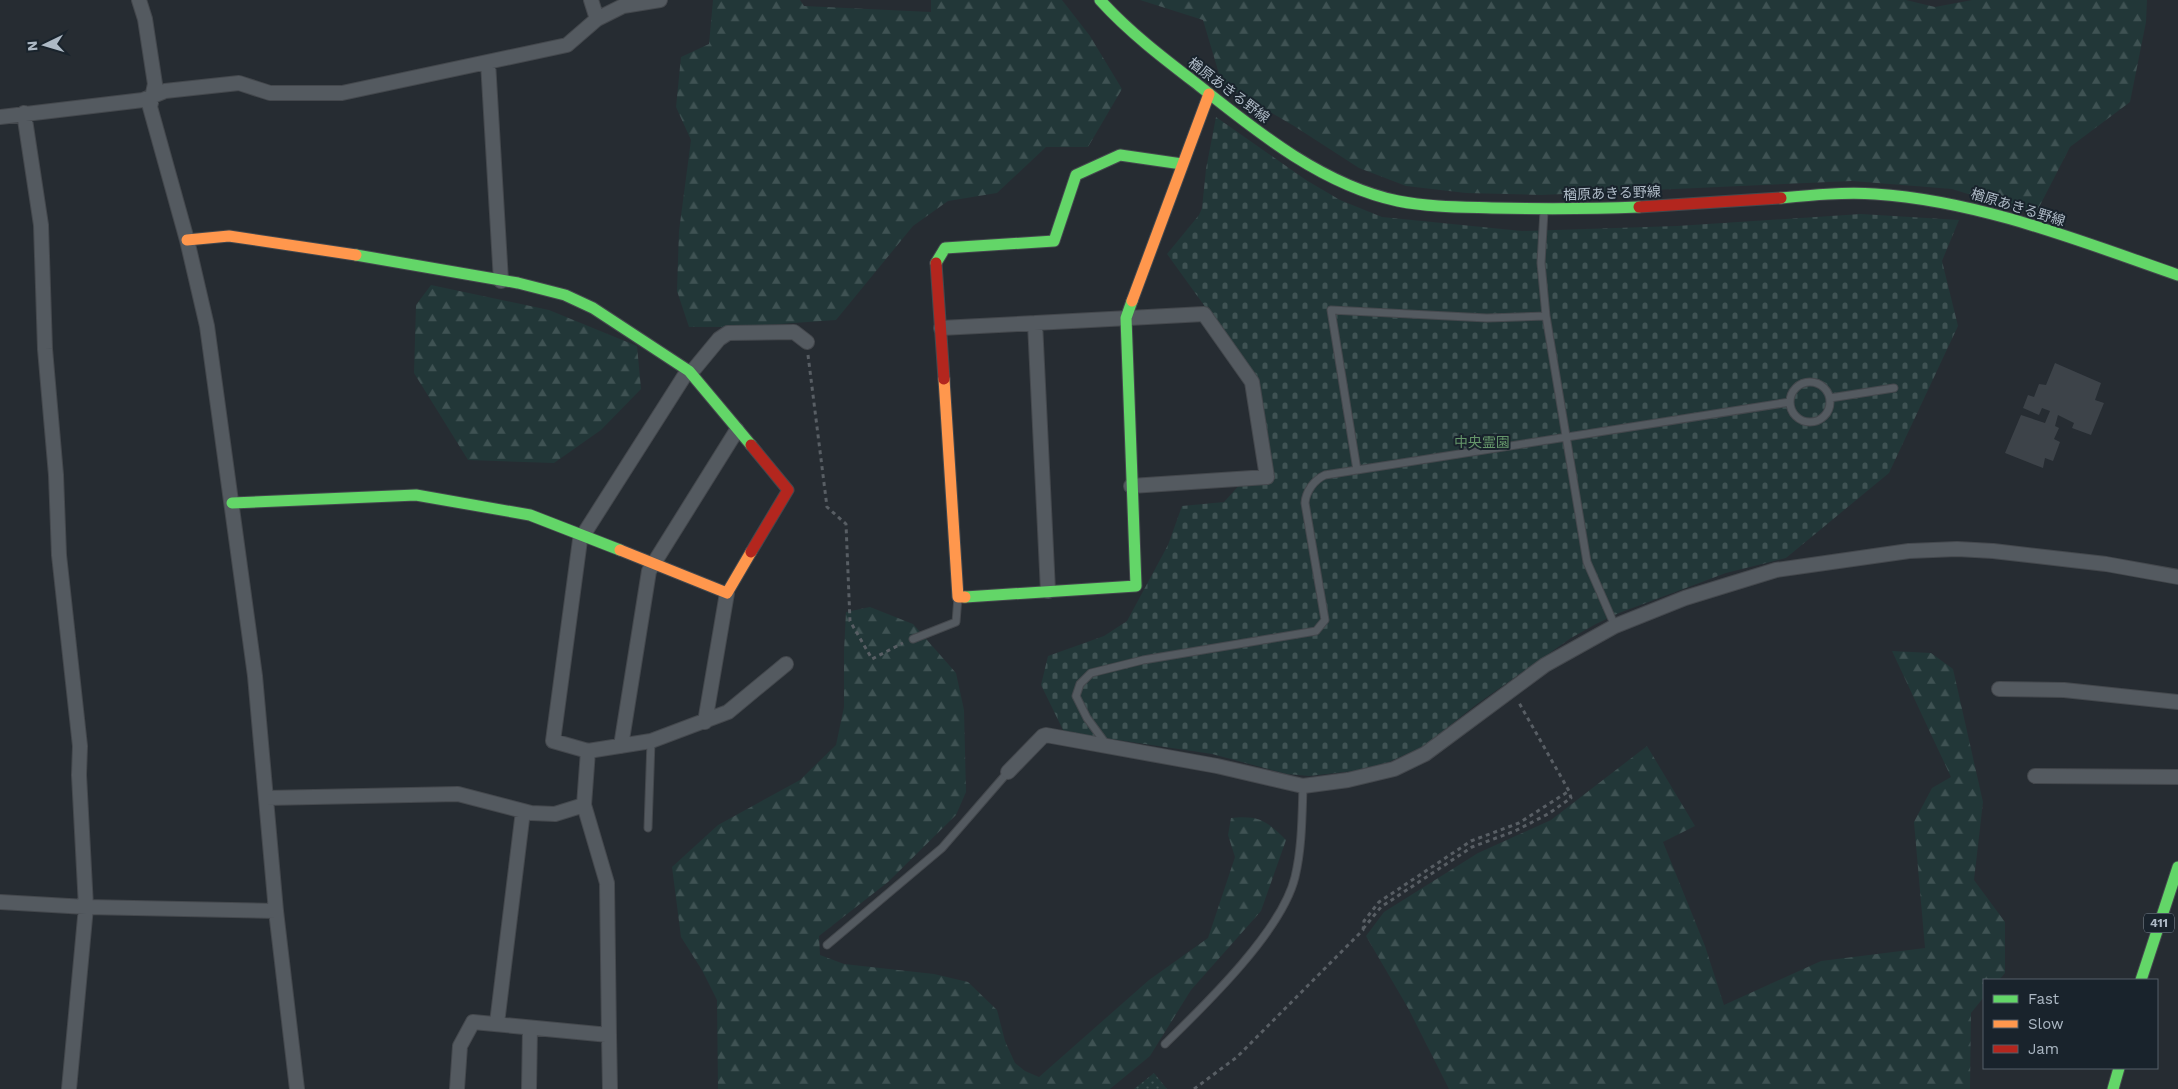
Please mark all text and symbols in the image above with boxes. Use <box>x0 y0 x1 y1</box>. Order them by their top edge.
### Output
north arrow <box>20 20 70 70</box>
text: N <box>24 40 40 52</box>
street label: 楢原あきる野線 <box>1185 54 1273 126</box>
street label: 楢原あきる野線 <box>1563 183 1661 203</box>
street label: 楢原あきる野線 <box>1969 185 2067 229</box>
park label: 中央霊園 <box>1454 434 1510 450</box>
road number: 411 <box>2144 914 2174 932</box>
legend <box>1983 979 2158 1069</box>
text: Fast <box>2028 990 2060 1008</box>
text: Slow <box>2028 1015 2064 1033</box>
text: Jam <box>2028 1040 2059 1058</box>

